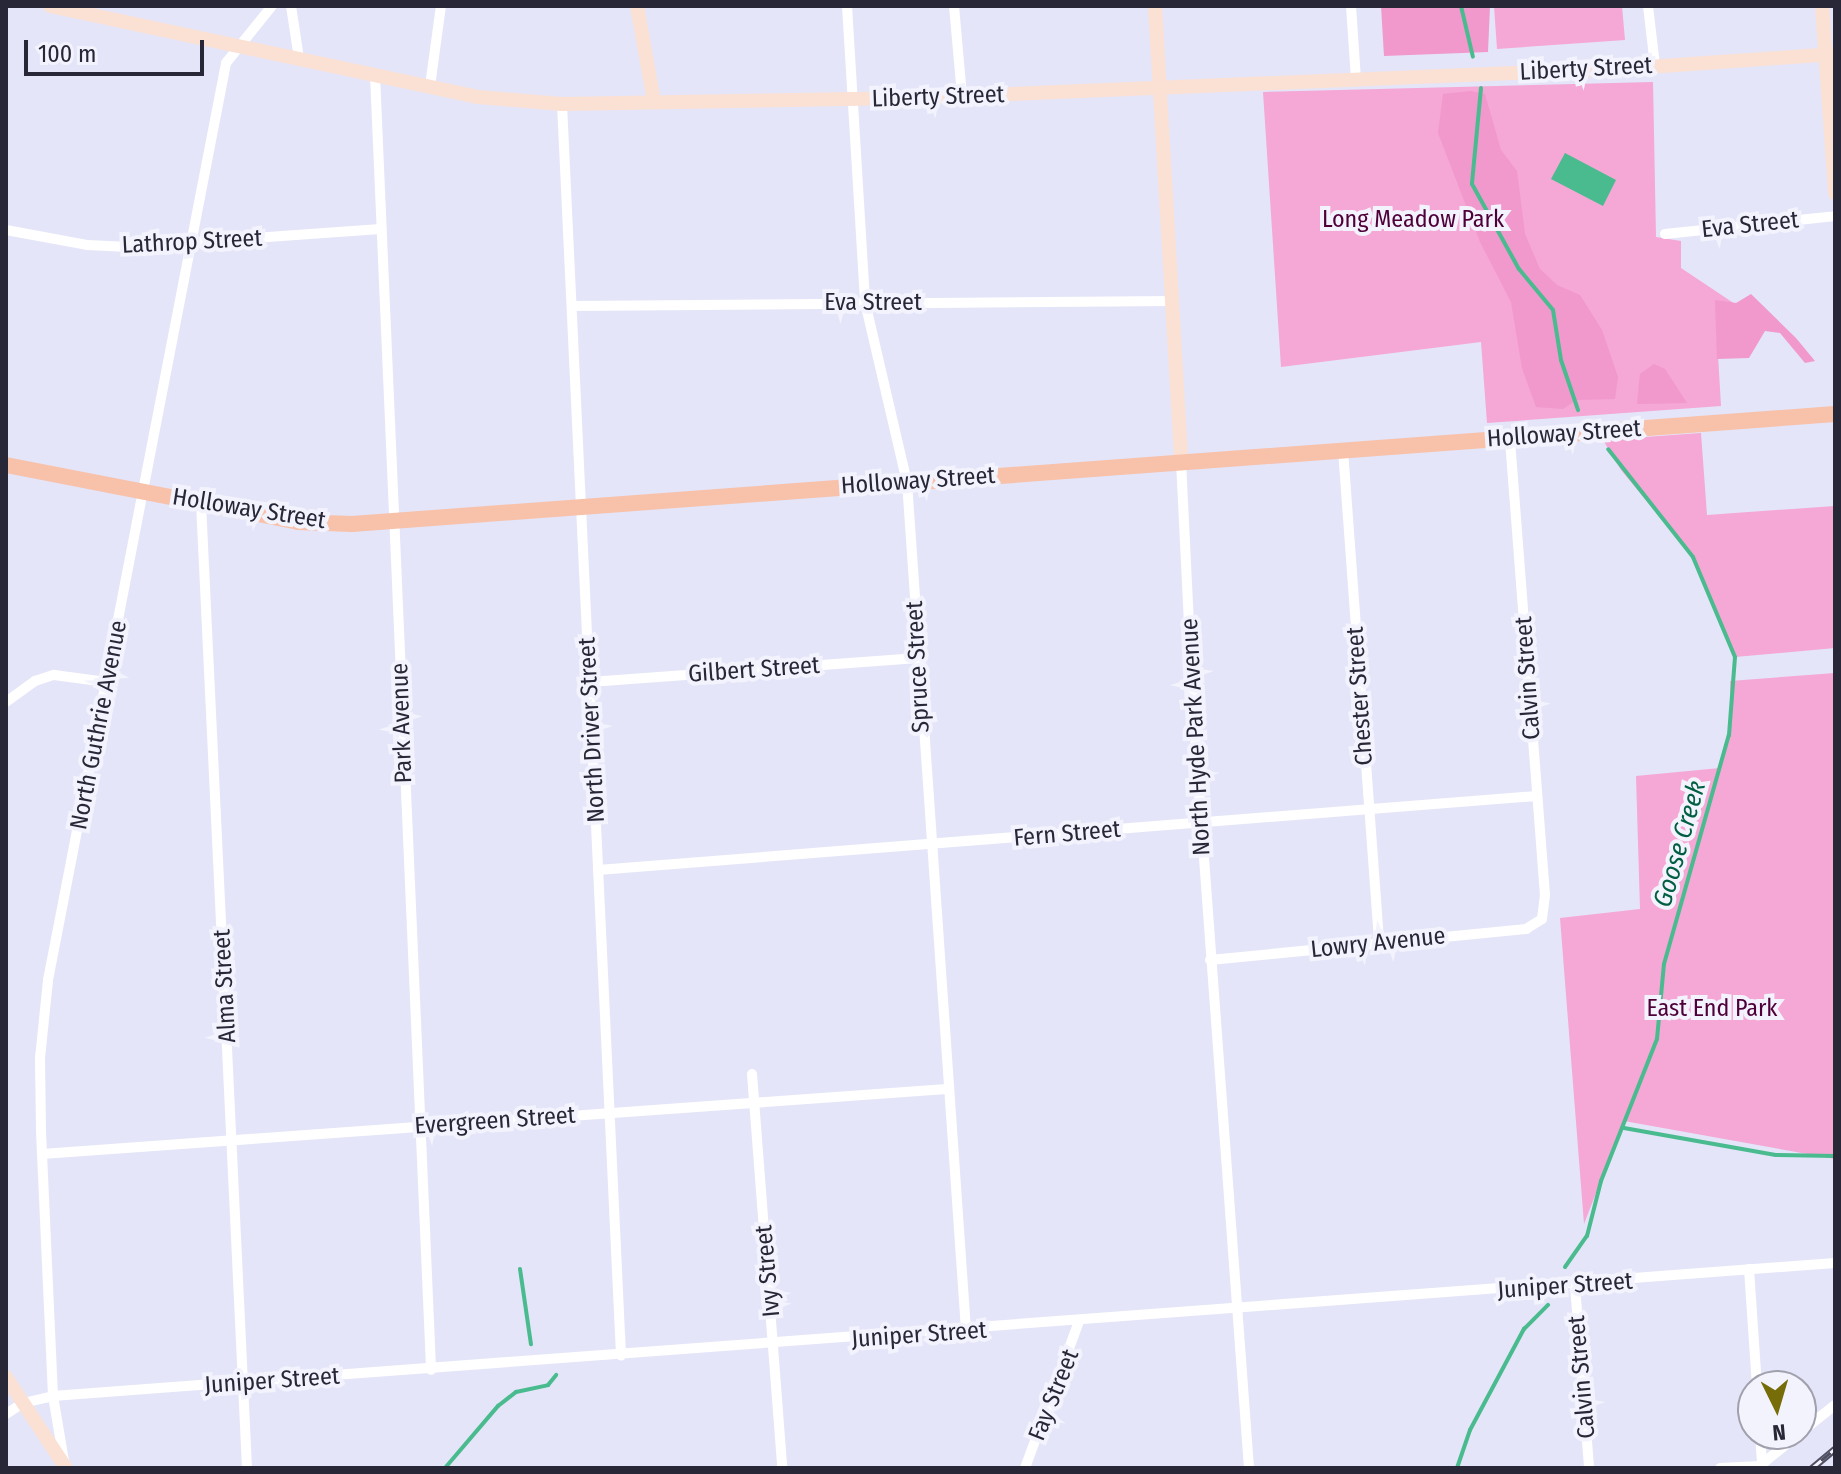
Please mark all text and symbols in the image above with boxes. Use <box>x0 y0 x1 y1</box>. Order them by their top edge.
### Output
scale bar <box>28 24 208 74</box>
text: 100 m <box>38 40 96 68</box>
street label: Liberty Street <box>1519 51 1653 87</box>
street label: Liberty Street <box>871 80 1005 114</box>
park label: Long Meadow Park <box>1322 206 1504 234</box>
street label: Eva Street <box>1700 206 1800 244</box>
street label: Lathrop Street <box>121 224 263 260</box>
street label: Eva Street <box>824 289 922 317</box>
street label: Holloway Street <box>1486 414 1642 454</box>
street label: Holloway Street <box>840 461 996 501</box>
street label: Holloway Street <box>170 483 328 535</box>
street label: Spruce Street <box>900 600 936 734</box>
street label: Calvin Street <box>1509 615 1547 741</box>
street label: North Guthrie Avenue <box>65 618 133 832</box>
street label: North Hyde Park Avenue <box>1175 618 1217 856</box>
street label: Chester Street <box>1341 626 1379 766</box>
street label: North Driver Street <box>573 637 611 823</box>
street label: Gilbert Street <box>687 651 821 689</box>
street label: Park Avenue <box>386 662 418 784</box>
water label: Goose Creek <box>1647 777 1713 911</box>
street label: Fern Street <box>1012 815 1122 853</box>
street label: Lowry Avenue <box>1309 922 1447 964</box>
street label: Alma Street <box>208 928 242 1044</box>
park label: East End Park <box>1646 995 1778 1023</box>
street label: Evergreen Street <box>414 1101 576 1141</box>
street label: Ivy Street <box>750 1224 786 1318</box>
street label: Juniper Street <box>1496 1267 1634 1305</box>
street label: Calvin Street <box>1562 1314 1602 1440</box>
street label: Juniper Street <box>850 1316 988 1354</box>
street label: Fay Street <box>1023 1345 1085 1445</box>
street label: Juniper Street <box>203 1362 341 1400</box>
north arrow <box>1737 1370 1817 1450</box>
text: N <box>1771 1418 1787 1446</box>

